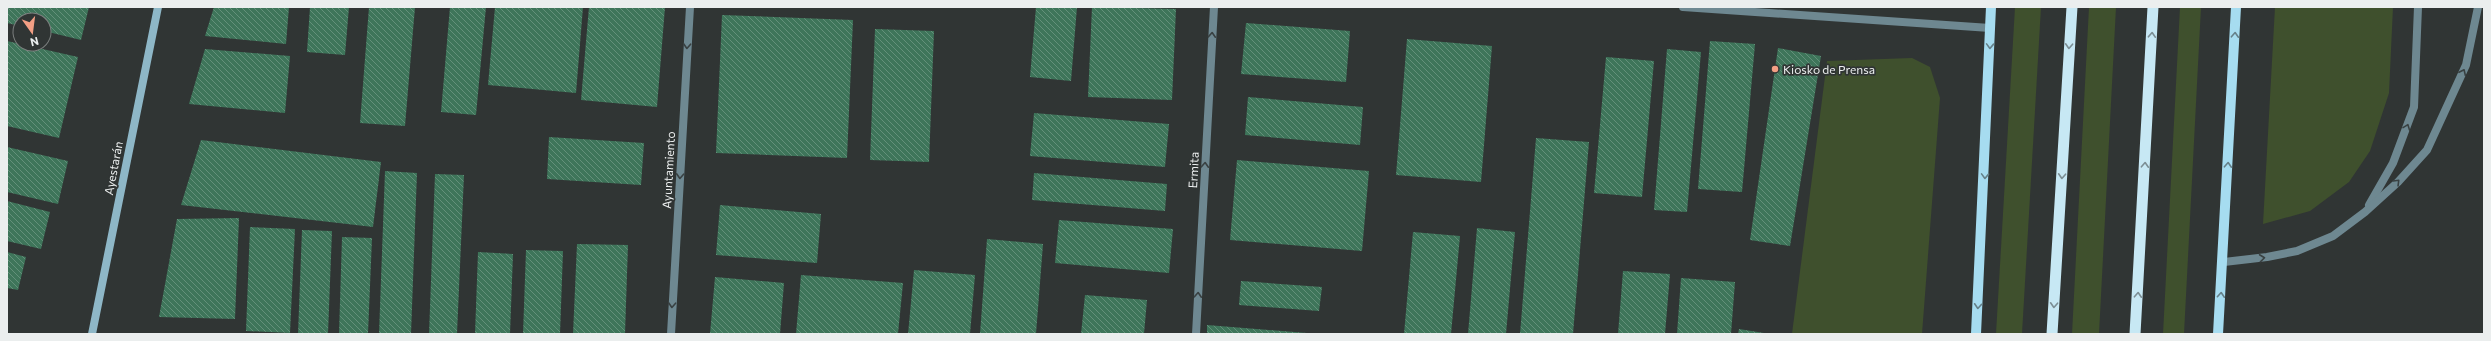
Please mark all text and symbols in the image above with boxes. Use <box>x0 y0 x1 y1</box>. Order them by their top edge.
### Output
north arrow <box>12 12 52 52</box>
one-way arrow <box>1208 32 1217 38</box>
one-way arrow <box>2147 32 2156 38</box>
one-way arrow <box>2230 32 2239 38</box>
text: N <box>29 35 40 49</box>
one-way arrow <box>683 43 692 49</box>
one-way arrow <box>1985 43 1994 49</box>
one-way arrow <box>2065 43 2074 49</box>
place label: Kiosko de Prensa <box>1783 62 1875 76</box>
marker: Kiosko de Prensa <box>1770 64 1780 74</box>
one-way arrow <box>2458 68 2466 76</box>
one-way arrow <box>2402 124 2410 131</box>
street label: Ayuntamiento <box>659 131 677 209</box>
street label: Ayestarán <box>101 140 125 196</box>
street label: Ermita <box>1185 151 1201 189</box>
one-way arrow <box>1201 162 1210 168</box>
one-way arrow <box>2140 162 2149 168</box>
one-way arrow <box>2224 162 2232 168</box>
one-way arrow <box>675 173 684 179</box>
one-way arrow <box>1980 173 1989 179</box>
one-way arrow <box>2057 173 2066 179</box>
one-way arrow <box>2392 179 2400 187</box>
one-way arrow <box>2259 254 2266 263</box>
one-way arrow <box>1194 292 1203 298</box>
one-way arrow <box>2133 292 2142 298</box>
one-way arrow <box>2217 292 2226 298</box>
one-way arrow <box>668 302 677 309</box>
one-way arrow <box>2049 302 2058 308</box>
one-way arrow <box>1974 303 1983 309</box>

